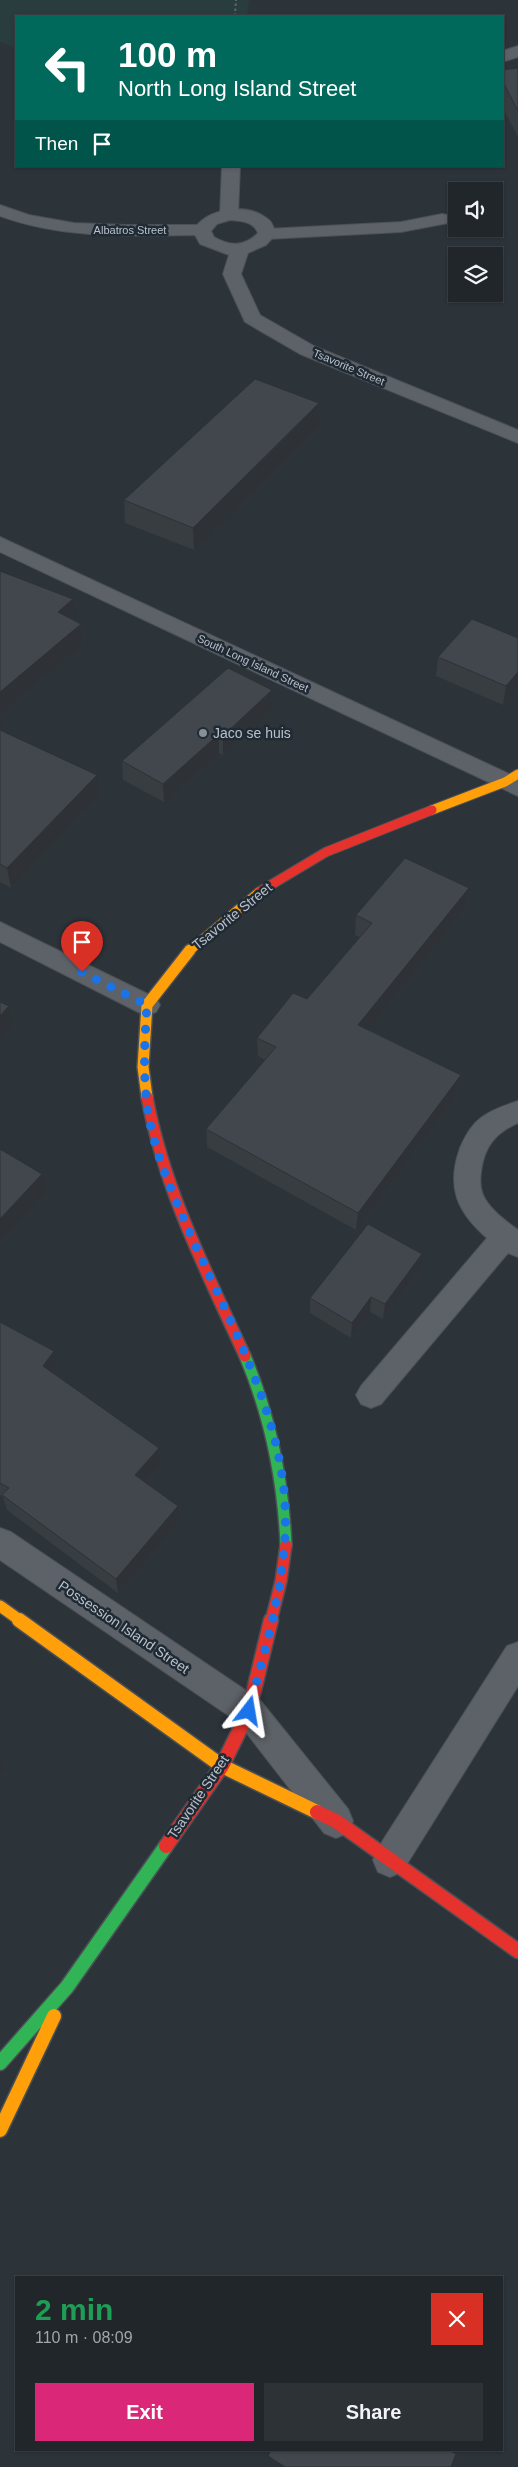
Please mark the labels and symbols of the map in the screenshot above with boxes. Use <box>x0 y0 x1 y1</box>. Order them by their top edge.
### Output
street label: Albatros Street <box>94 224 166 236</box>
street label: Tsavorite Street <box>311 347 387 387</box>
street label: South Long Island Street <box>196 632 310 694</box>
place label: Jaco se huis <box>213 725 291 741</box>
marker: Jaco se huis <box>197 727 209 739</box>
street label: Tsavorite Street <box>189 879 275 953</box>
pin <box>61 921 103 972</box>
street label: Possession Island Street <box>56 1577 192 1677</box>
position arrow <box>222 1684 274 1736</box>
street label: Tsavorite Street <box>164 1752 232 1842</box>

